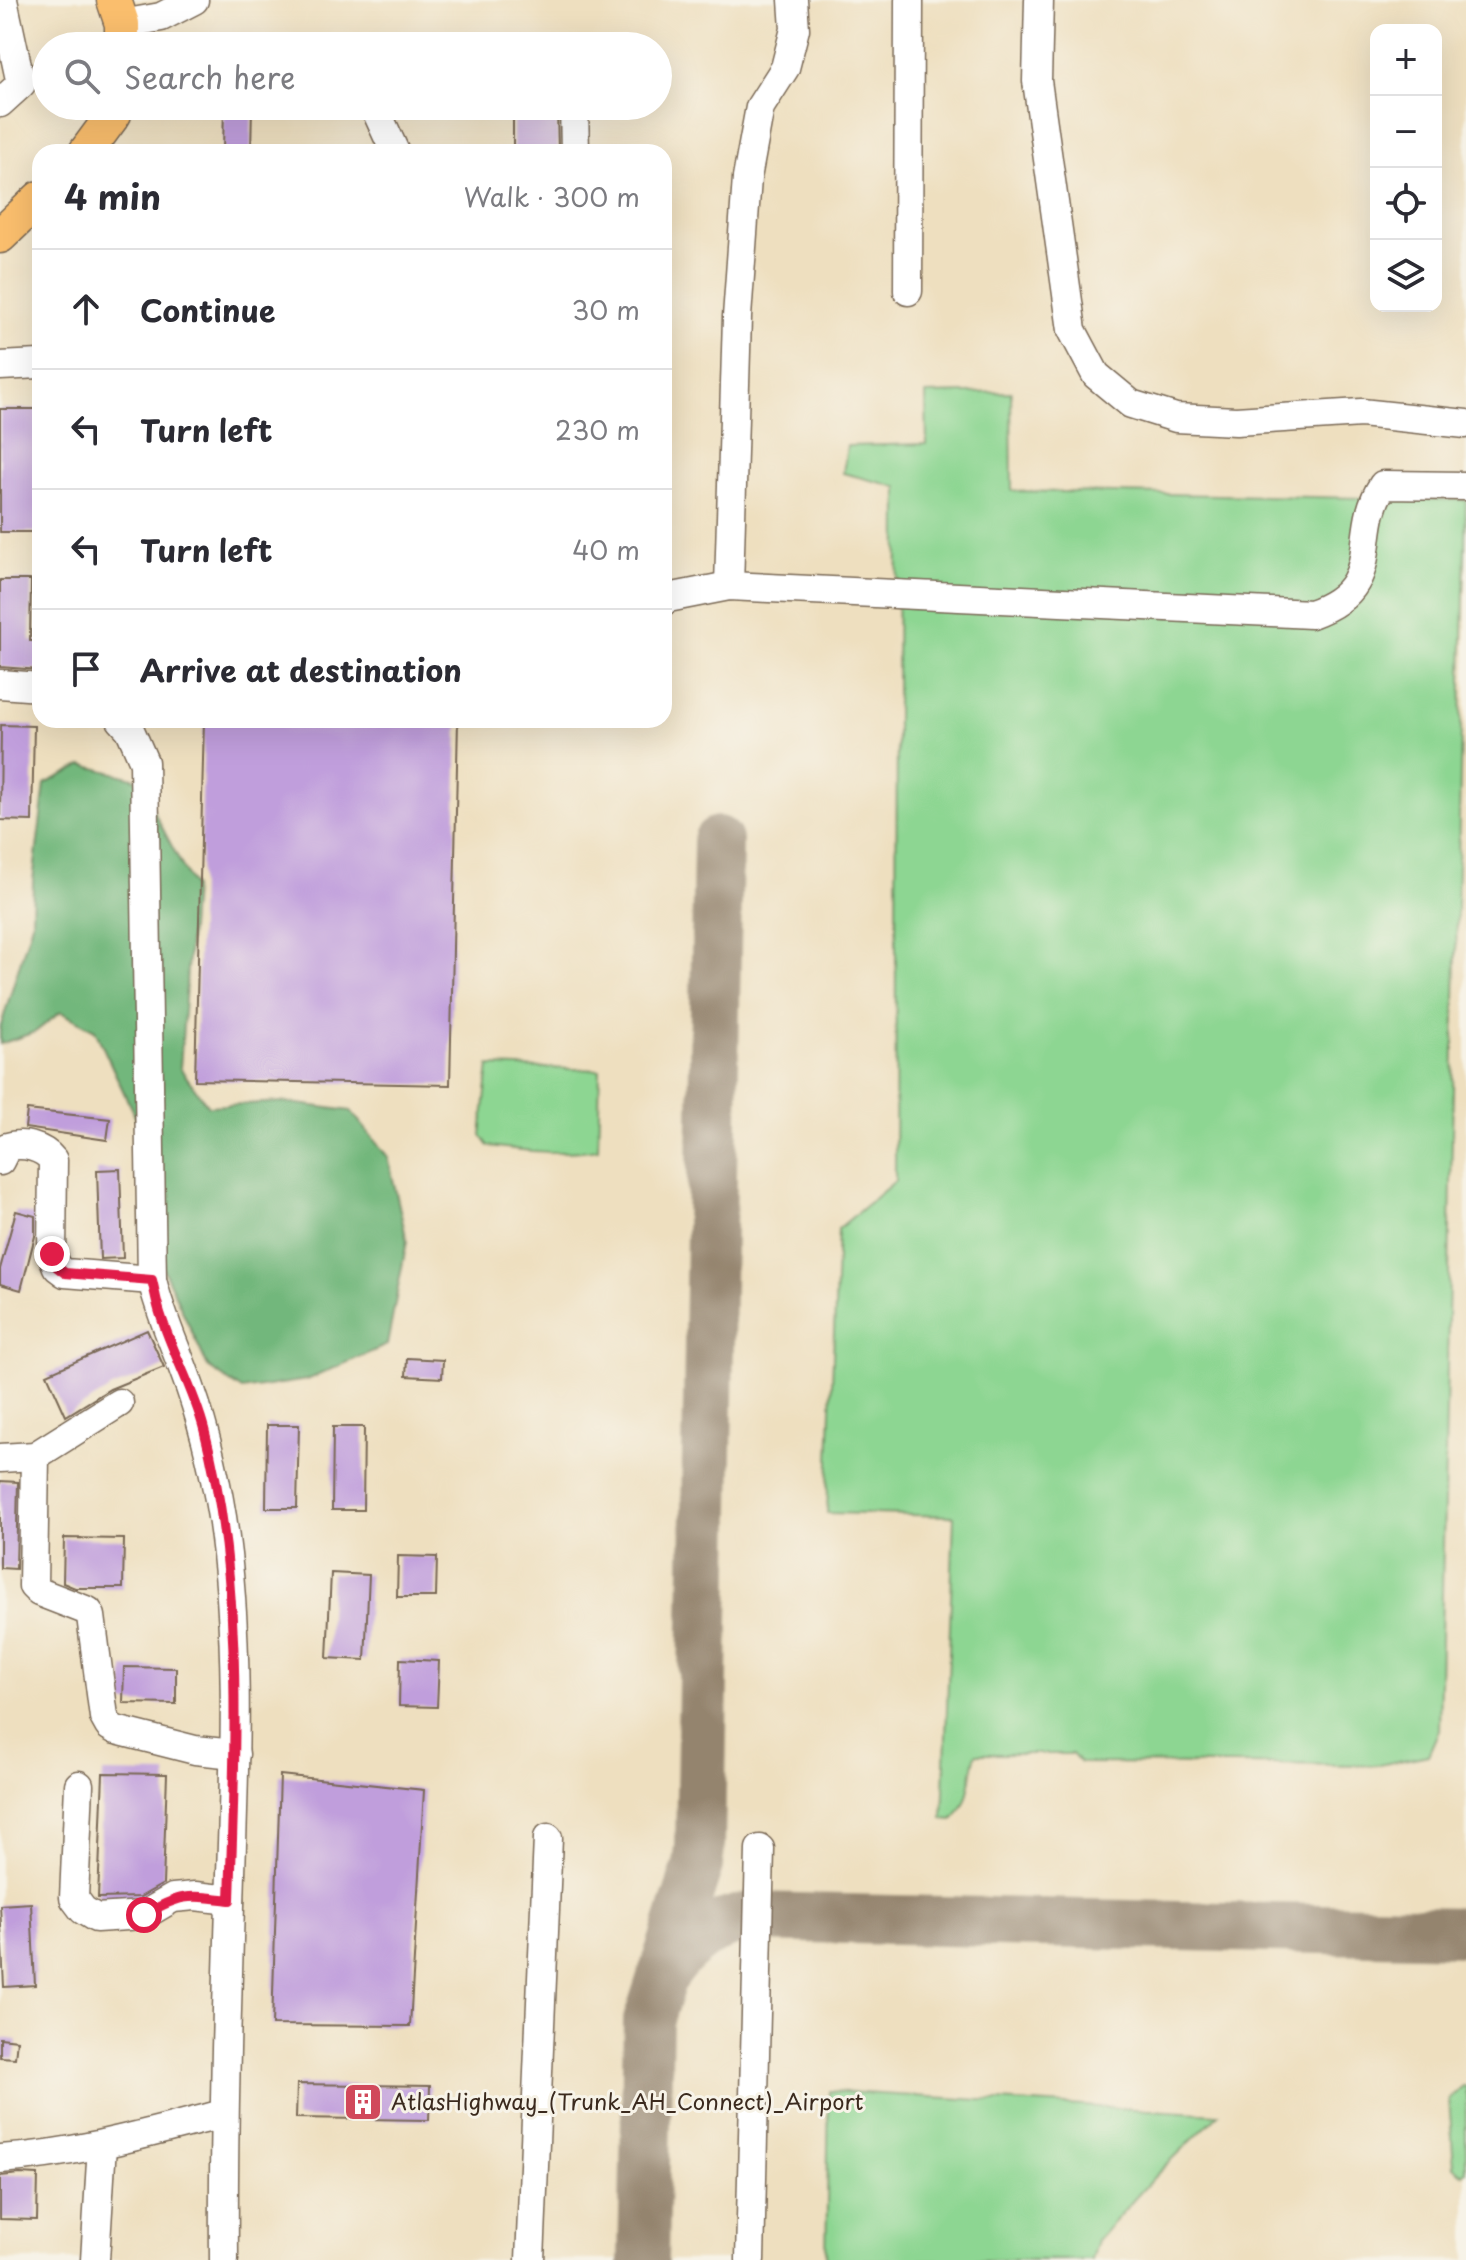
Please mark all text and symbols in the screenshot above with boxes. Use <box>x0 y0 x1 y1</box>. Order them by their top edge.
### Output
map controls <box>1370 24 1442 312</box>
button: + <box>1370 24 1442 96</box>
search box <box>32 32 672 120</box>
icon: search <box>60 54 104 98</box>
text: Search here <box>124 54 296 99</box>
button: − <box>1370 96 1442 168</box>
button: locate <box>1370 168 1442 240</box>
text: 4 min <box>64 170 161 222</box>
text: Walk · 300 m <box>464 177 640 216</box>
button: layers <box>1370 240 1442 312</box>
icon: ahead <box>64 287 108 331</box>
text: Continue <box>140 287 275 332</box>
text: 30 m <box>572 290 640 329</box>
icon: left <box>64 407 108 451</box>
text: Turn left <box>140 407 272 452</box>
text: 230 m <box>555 410 640 449</box>
icon: left <box>64 527 108 571</box>
text: Turn left <box>140 527 272 572</box>
text: 40 m <box>572 530 640 569</box>
icon: arrive <box>64 647 108 691</box>
text: Arrive at destination <box>140 647 462 692</box>
route end <box>34 1236 70 1272</box>
route start <box>126 1897 162 1933</box>
building icon: AtlasHighway_(Trunk_AH_Connect)_Airport <box>342 2081 384 2123</box>
place label: AtlasHighway_(Trunk_AH_Connect)_Airport <box>391 2084 864 2117</box>

